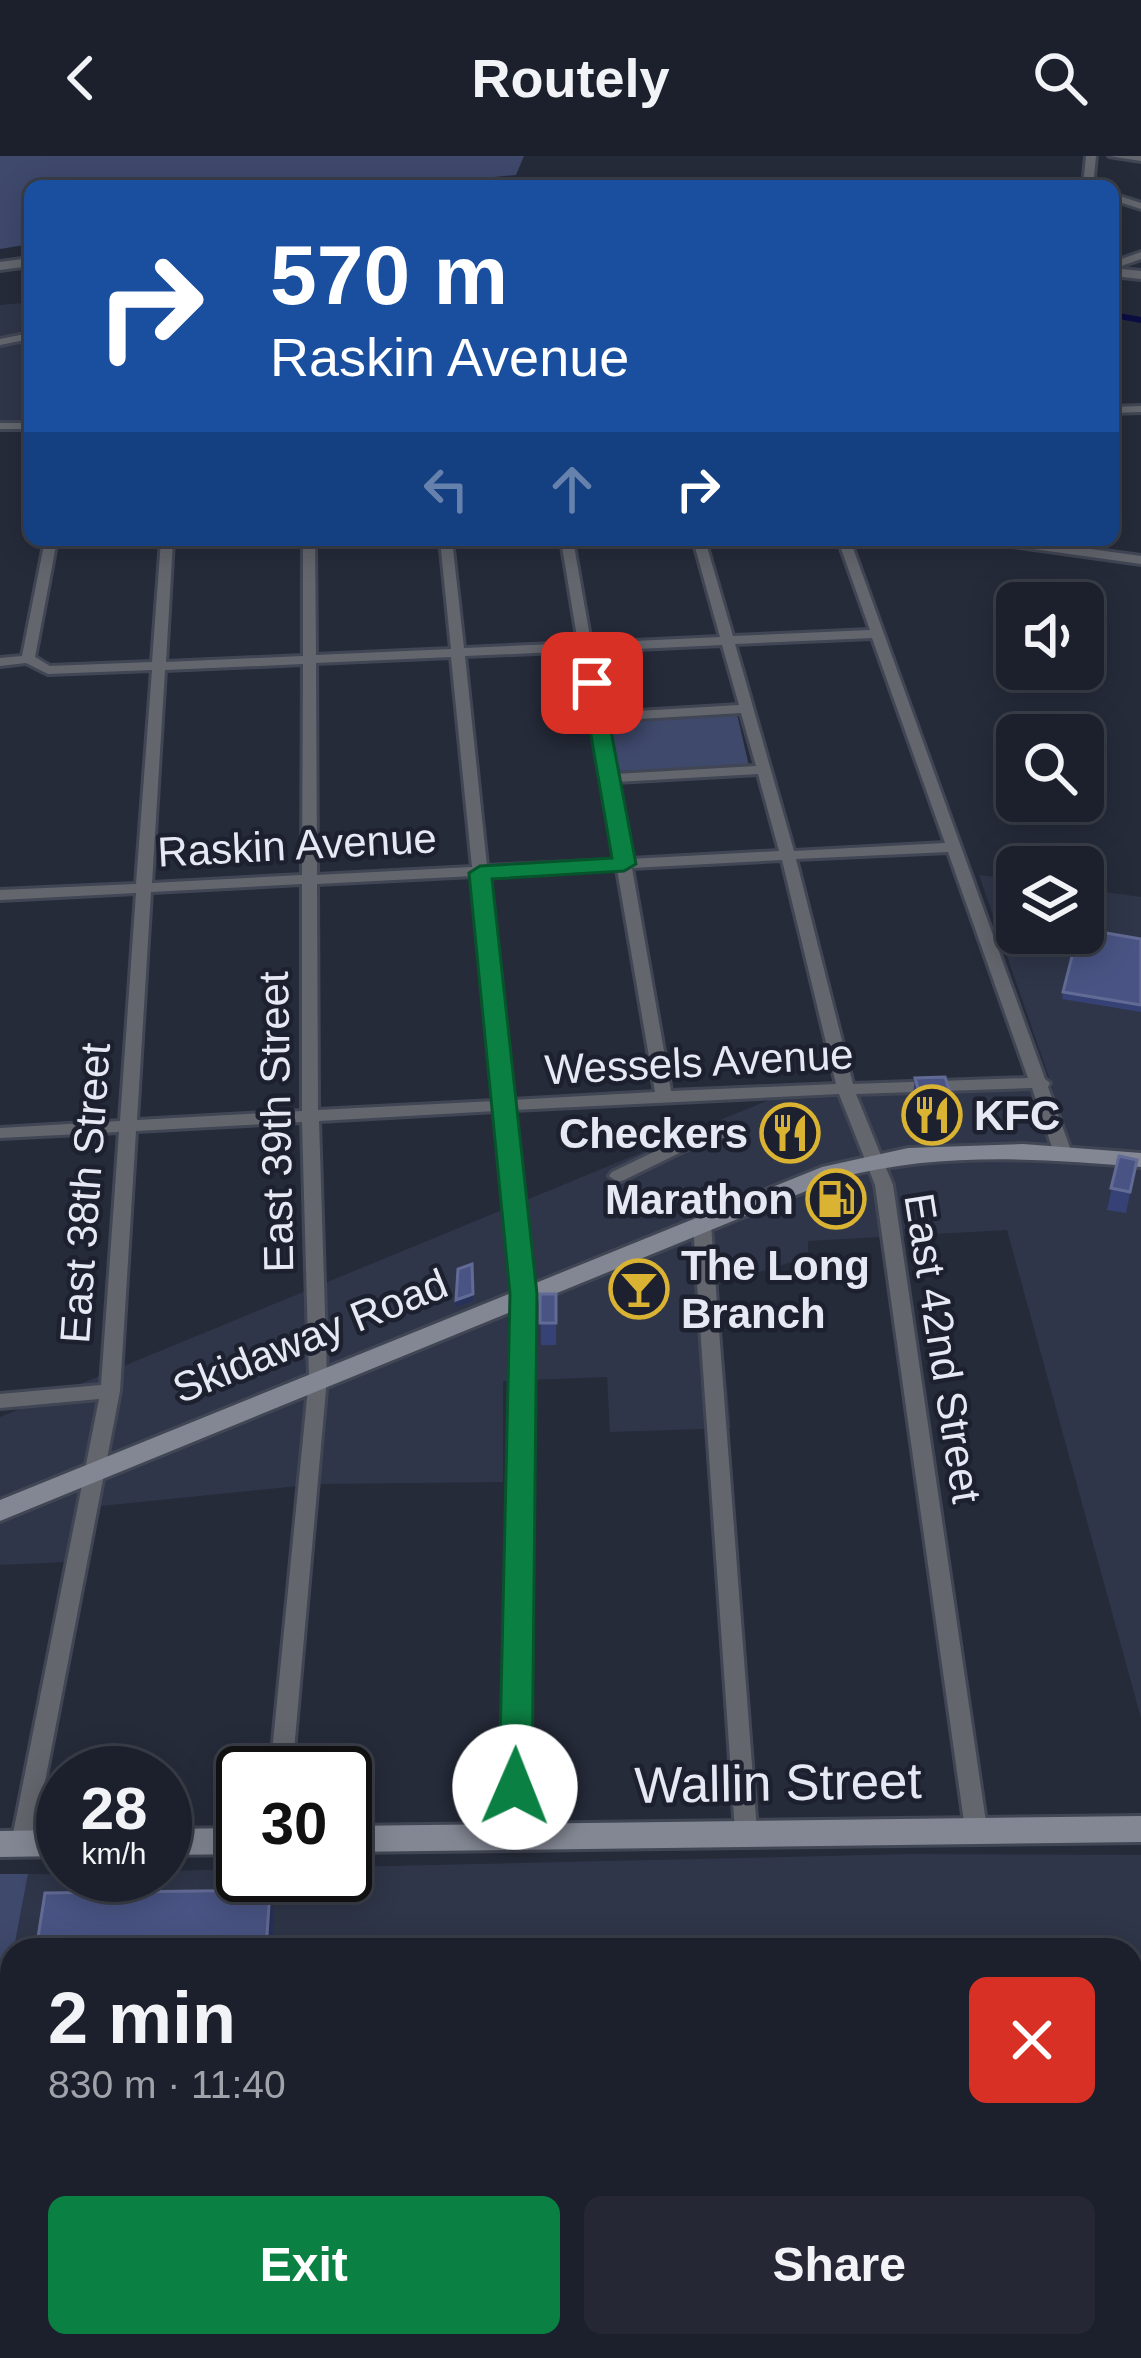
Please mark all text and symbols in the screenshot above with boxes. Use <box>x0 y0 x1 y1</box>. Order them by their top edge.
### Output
icon: back <box>48 45 114 111</box>
icon: search <box>1027 45 1093 111</box>
text: Routely <box>471 48 670 108</box>
icon: right <box>72 228 228 384</box>
text: 570 m <box>270 228 508 322</box>
text: Raskin Avenue <box>270 327 629 387</box>
icon: left <box>413 456 479 522</box>
icon: ahead <box>539 456 605 522</box>
icon: right <box>665 456 731 522</box>
map controls <box>996 582 1104 954</box>
button: sound <box>996 582 1104 690</box>
pin <box>541 632 643 734</box>
icon: arrive <box>559 650 625 716</box>
button: search <box>996 714 1104 822</box>
street label: Raskin Avenue <box>156 814 438 876</box>
button: layers <box>996 846 1104 954</box>
street label: East 39th Street <box>250 971 302 1273</box>
street label: Wessels Avenue <box>543 1030 855 1094</box>
street label: East 38th Street <box>51 1041 119 1345</box>
restaurant icon: KFC <box>901 1084 963 1146</box>
place label: KFC <box>974 1092 1060 1139</box>
restaurant icon: Checkers <box>759 1102 821 1164</box>
place label: Checkers <box>559 1110 748 1157</box>
fuel station icon: Marathon <box>805 1168 867 1230</box>
place label: Marathon <box>605 1176 794 1223</box>
street label: East 42nd Street <box>895 1190 991 1507</box>
place label: The Long Branch <box>681 1242 870 1337</box>
bar icon: The Long Branch <box>608 1258 670 1320</box>
street label: Skidaway Road <box>166 1260 454 1412</box>
position arrow <box>452 1724 578 1850</box>
speed limit sign: 30 <box>216 1746 372 1902</box>
street label: Wallin Street <box>634 1752 922 1814</box>
text: 28 <box>81 1775 147 1842</box>
text: km/h <box>81 1837 147 1870</box>
button: close <box>969 1977 1095 2103</box>
text: 2 min <box>48 1978 236 2058</box>
text: 830 m · 11:40 <box>48 2063 286 2106</box>
button: Exit <box>48 2196 560 2334</box>
button: Share <box>584 2196 1095 2334</box>

